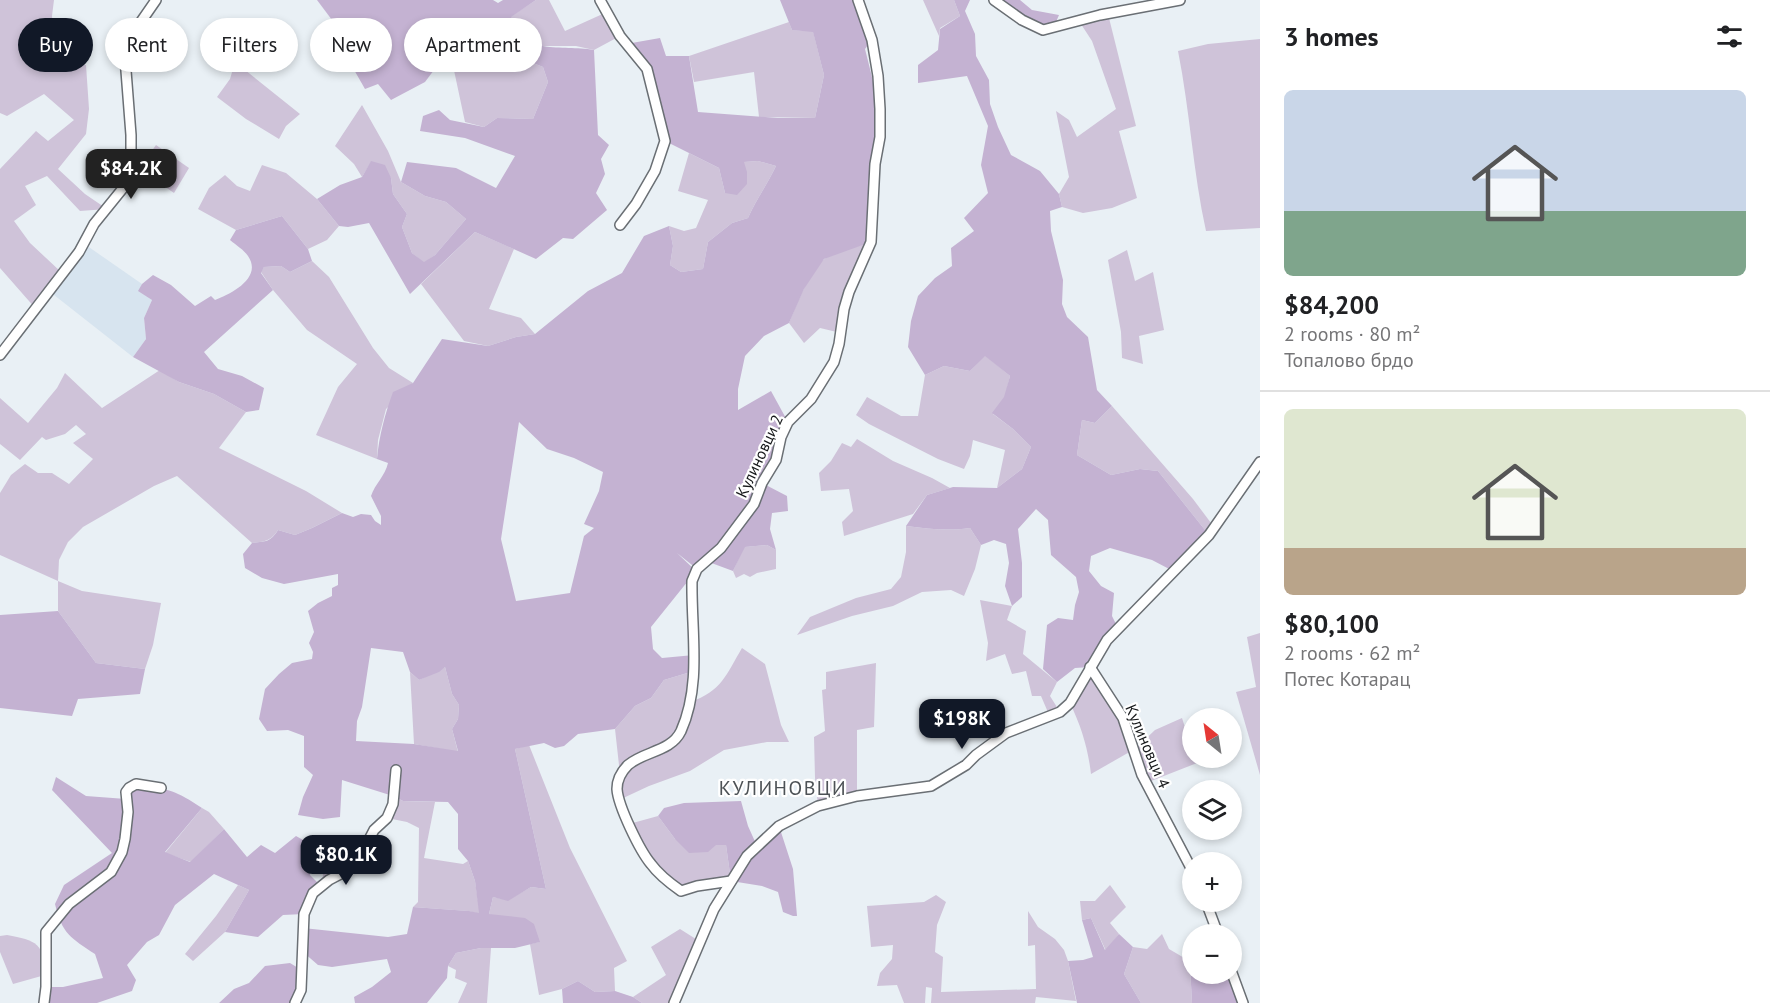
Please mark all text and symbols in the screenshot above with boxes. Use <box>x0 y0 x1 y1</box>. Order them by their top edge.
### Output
chip: Buy <box>18 18 93 72</box>
chip: Rent <box>105 18 188 72</box>
chip: Filters <box>200 18 298 72</box>
chip: New <box>310 18 392 72</box>
chip: Apartment <box>404 18 542 72</box>
text: 3 homes <box>1284 20 1379 53</box>
icon: filters <box>1713 20 1746 53</box>
icon: home <box>1461 129 1569 237</box>
pin: $84.2K <box>82 149 180 200</box>
text: $84.2K <box>100 155 162 181</box>
text: $84,200 <box>1284 288 1379 321</box>
text: 2 rooms · 80 m² <box>1284 321 1420 347</box>
text: Топалово брдо <box>1284 347 1414 373</box>
street label: Кулиновци 2 <box>731 411 787 501</box>
icon: home <box>1461 448 1569 556</box>
text: $80,100 <box>1284 607 1379 640</box>
text: 2 rooms · 62 m² <box>1284 640 1420 666</box>
text: Потес Котарац <box>1284 666 1410 692</box>
pin: $198K <box>920 699 1004 750</box>
street label: Кулиновци 4 <box>1121 701 1175 791</box>
text: $198K <box>933 705 991 731</box>
north arrow <box>1182 708 1242 768</box>
map controls <box>1182 708 1242 984</box>
district label: КУЛИНОВЦИ <box>719 775 847 801</box>
button: layers <box>1182 780 1242 840</box>
pin: $80.1K <box>297 835 395 886</box>
text: $80.1K <box>315 841 377 867</box>
button: + <box>1182 852 1242 912</box>
button: − <box>1182 924 1242 984</box>

